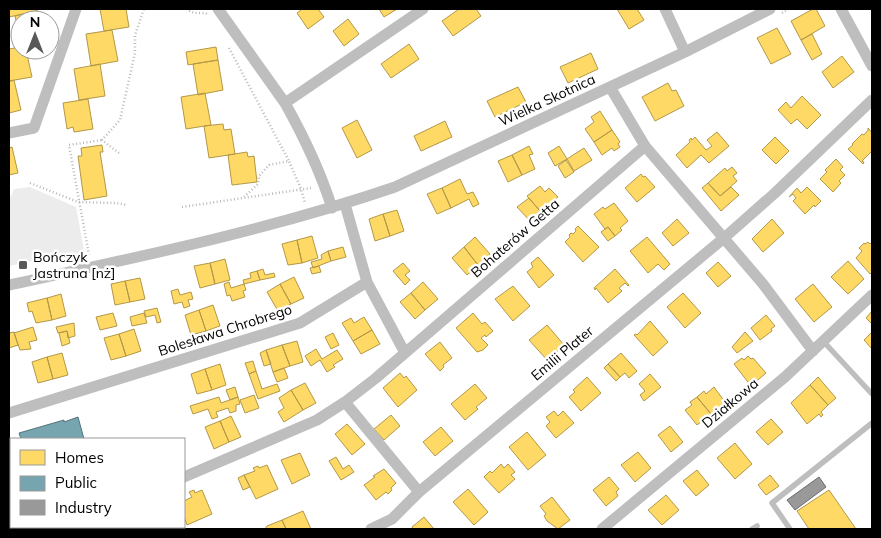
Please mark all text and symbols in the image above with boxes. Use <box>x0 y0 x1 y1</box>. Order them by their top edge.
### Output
north arrow <box>10 10 60 60</box>
text: N <box>30 13 40 31</box>
street label: Wielka Skotnica <box>496 70 598 130</box>
street label: Bohaterów Getta <box>467 195 563 281</box>
place label: Bończyk Jastruna [nż] <box>33 248 116 282</box>
marker: Bończyk Jastruna [nż] <box>17 259 29 271</box>
street label: Bolesława Chrobrego <box>156 300 294 360</box>
street label: Emilii Plater <box>527 321 598 384</box>
street label: Działkowa <box>698 374 762 432</box>
legend <box>10 438 185 528</box>
text: Homes <box>55 448 104 467</box>
text: Public <box>55 473 97 492</box>
text: Industry <box>55 498 112 517</box>

